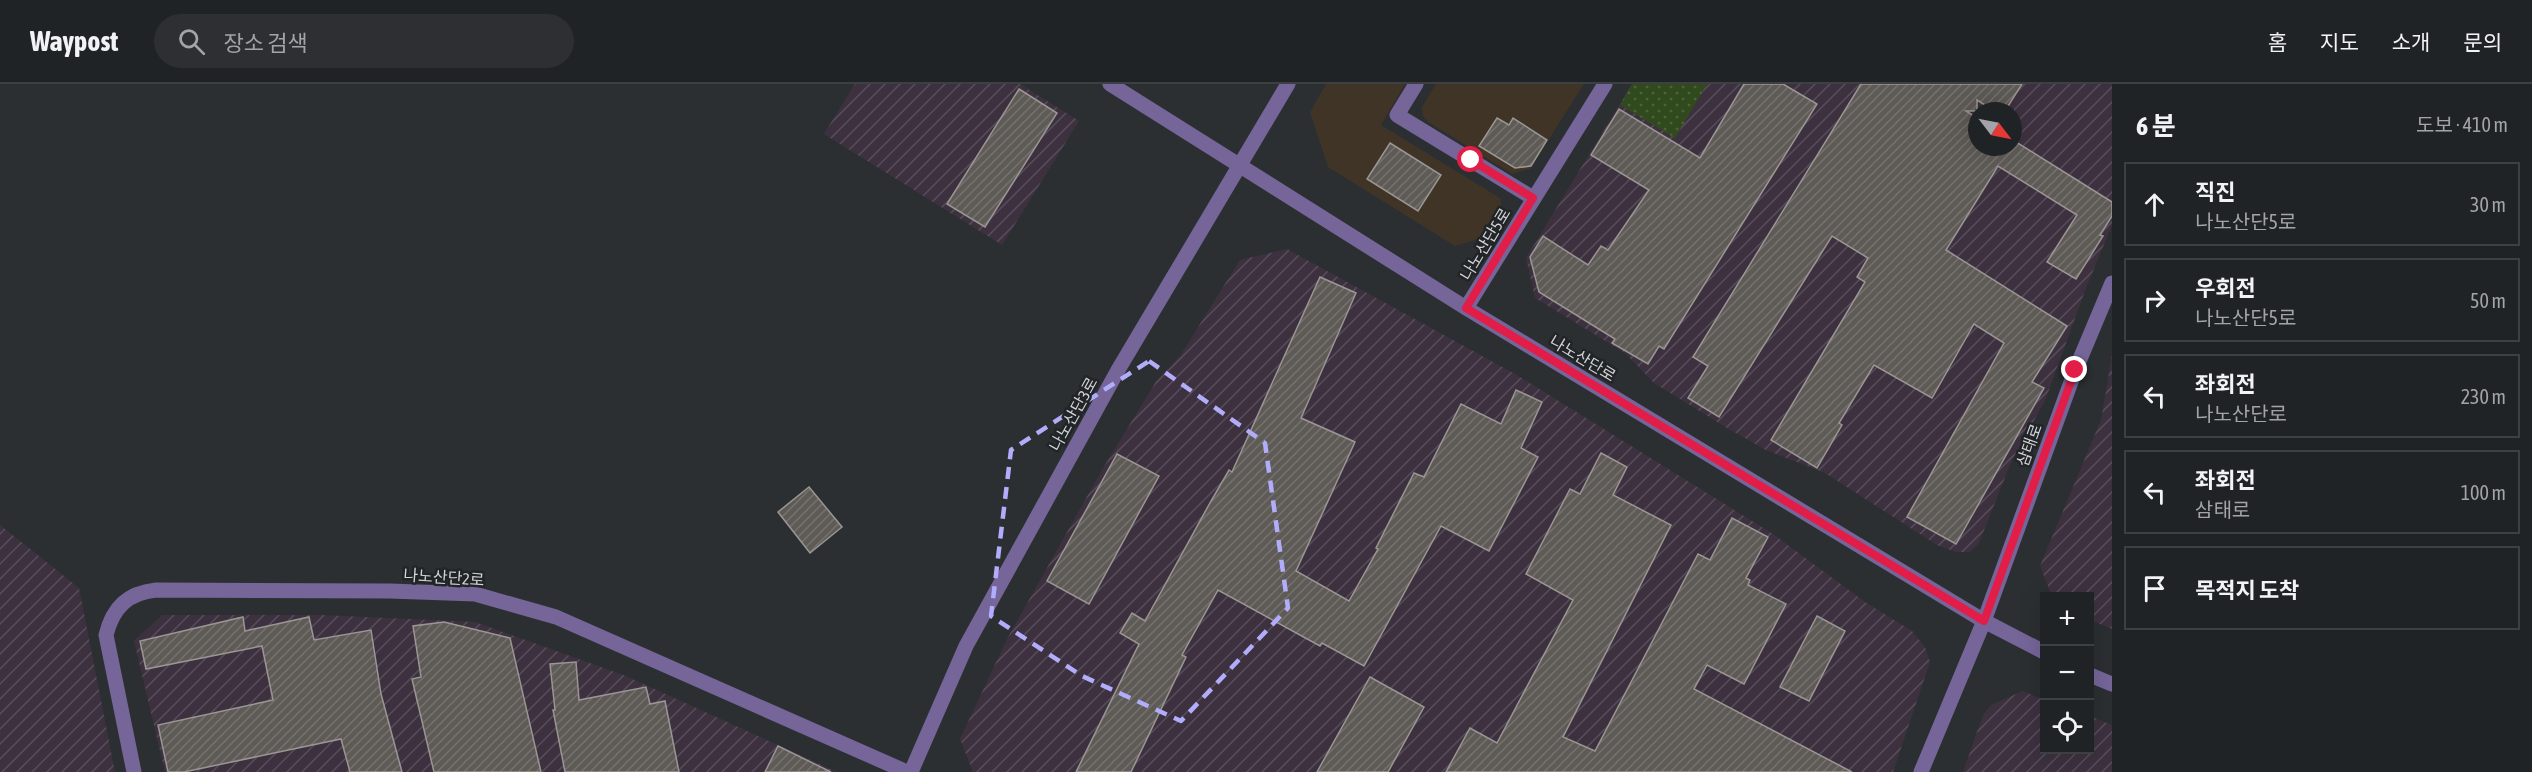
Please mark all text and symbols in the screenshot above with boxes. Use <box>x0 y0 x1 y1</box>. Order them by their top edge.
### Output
search box <box>154 14 574 68</box>
text: Waypost <box>30 25 118 57</box>
icon: search <box>175 25 208 58</box>
text: 장소 검색 <box>223 30 307 56</box>
text: 홈 <box>2268 30 2287 54</box>
text: 지도 <box>2320 30 2359 54</box>
text: 소개 <box>2392 30 2430 54</box>
text: 문의 <box>2463 30 2502 54</box>
north arrow <box>1968 102 2022 156</box>
text: 6 분 <box>2136 111 2176 141</box>
text: 도보 · 410 m <box>2416 113 2508 136</box>
route start <box>1457 146 1483 172</box>
text: 직진 <box>2195 179 2235 205</box>
icon: ahead <box>2138 188 2171 221</box>
text: 30 m <box>2470 193 2506 216</box>
street label: 나노산단5로 <box>1456 204 1514 283</box>
text: 나노산단5로 <box>2195 210 2296 233</box>
text: 우회전 <box>2195 275 2256 301</box>
icon: right <box>2138 284 2171 317</box>
text: 50 m <box>2470 289 2506 312</box>
text: 나노산단5로 <box>2195 306 2296 329</box>
street label: 나노산단로 <box>1547 331 1619 385</box>
route end <box>2061 356 2087 382</box>
text: 좌회전 <box>2195 371 2256 397</box>
street label: 나노산단3로 <box>1045 374 1101 454</box>
icon: left <box>2138 380 2171 413</box>
text: 230 m <box>2461 385 2506 408</box>
text: 나노산단로 <box>2195 402 2287 425</box>
street label: 삼태로 <box>2013 421 2045 469</box>
text: 좌회전 <box>2195 467 2256 493</box>
icon: left <box>2138 476 2171 509</box>
text: 100 m <box>2461 481 2506 504</box>
text: 삼태로 <box>2195 498 2250 521</box>
street label: 나노산단2로 <box>403 565 485 589</box>
icon: arrive <box>2138 572 2171 605</box>
text: 목적지 도착 <box>2195 577 2299 603</box>
map controls <box>2040 592 2094 754</box>
button: + <box>2040 592 2094 646</box>
button: − <box>2040 646 2094 700</box>
button: locate <box>2040 700 2094 754</box>

